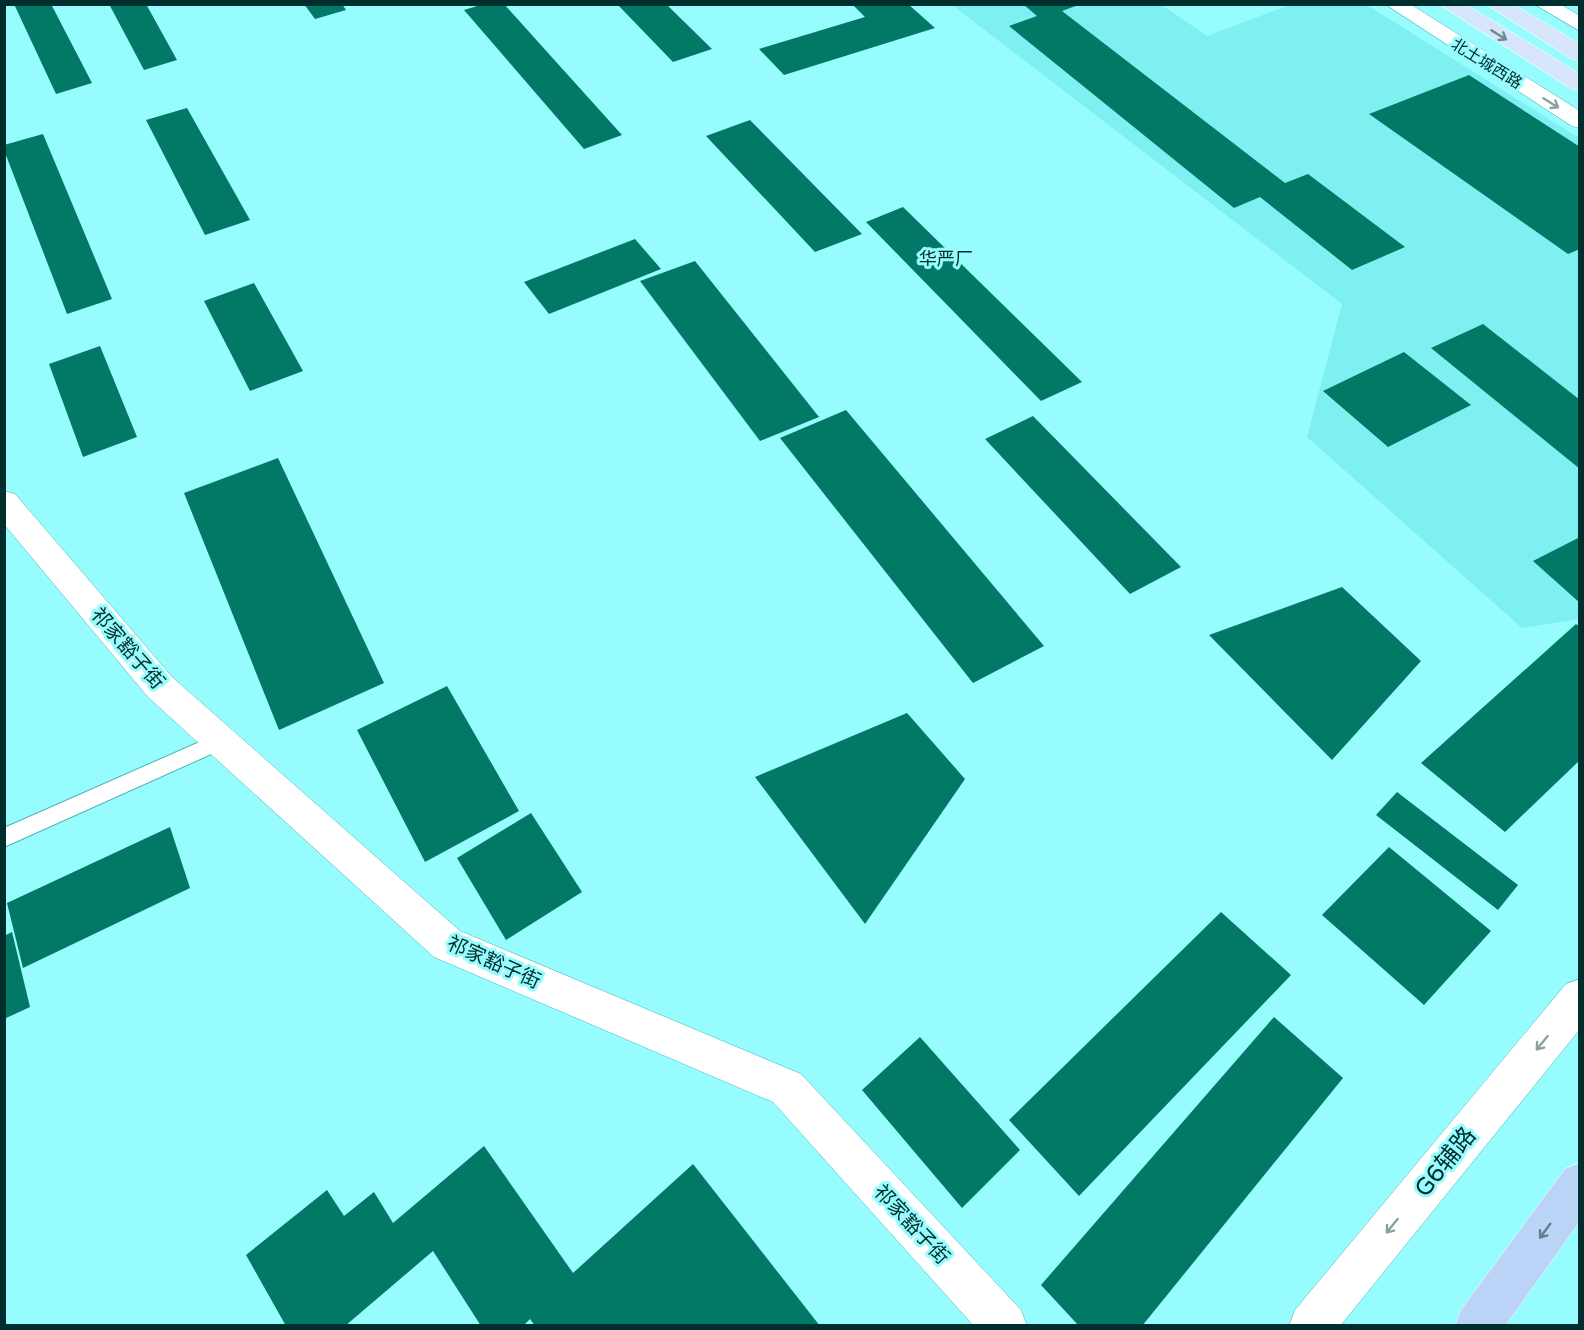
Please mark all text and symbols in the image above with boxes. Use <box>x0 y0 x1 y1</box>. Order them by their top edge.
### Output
one-way arrow <box>1490 30 1507 42</box>
street label: 北土城西路 <box>1447 34 1526 94</box>
one-way arrow <box>1542 98 1559 110</box>
district label: 华严厂 <box>919 248 973 270</box>
street label: 祁家豁子街 <box>85 603 169 694</box>
street label: 祁家豁子街 <box>443 932 544 994</box>
one-way arrow <box>1536 1035 1549 1051</box>
street label: G6辅路 <box>1409 1122 1482 1203</box>
street label: 祁家豁子街 <box>868 1180 954 1269</box>
one-way arrow <box>1386 1218 1399 1234</box>
one-way arrow <box>1539 1223 1551 1239</box>

